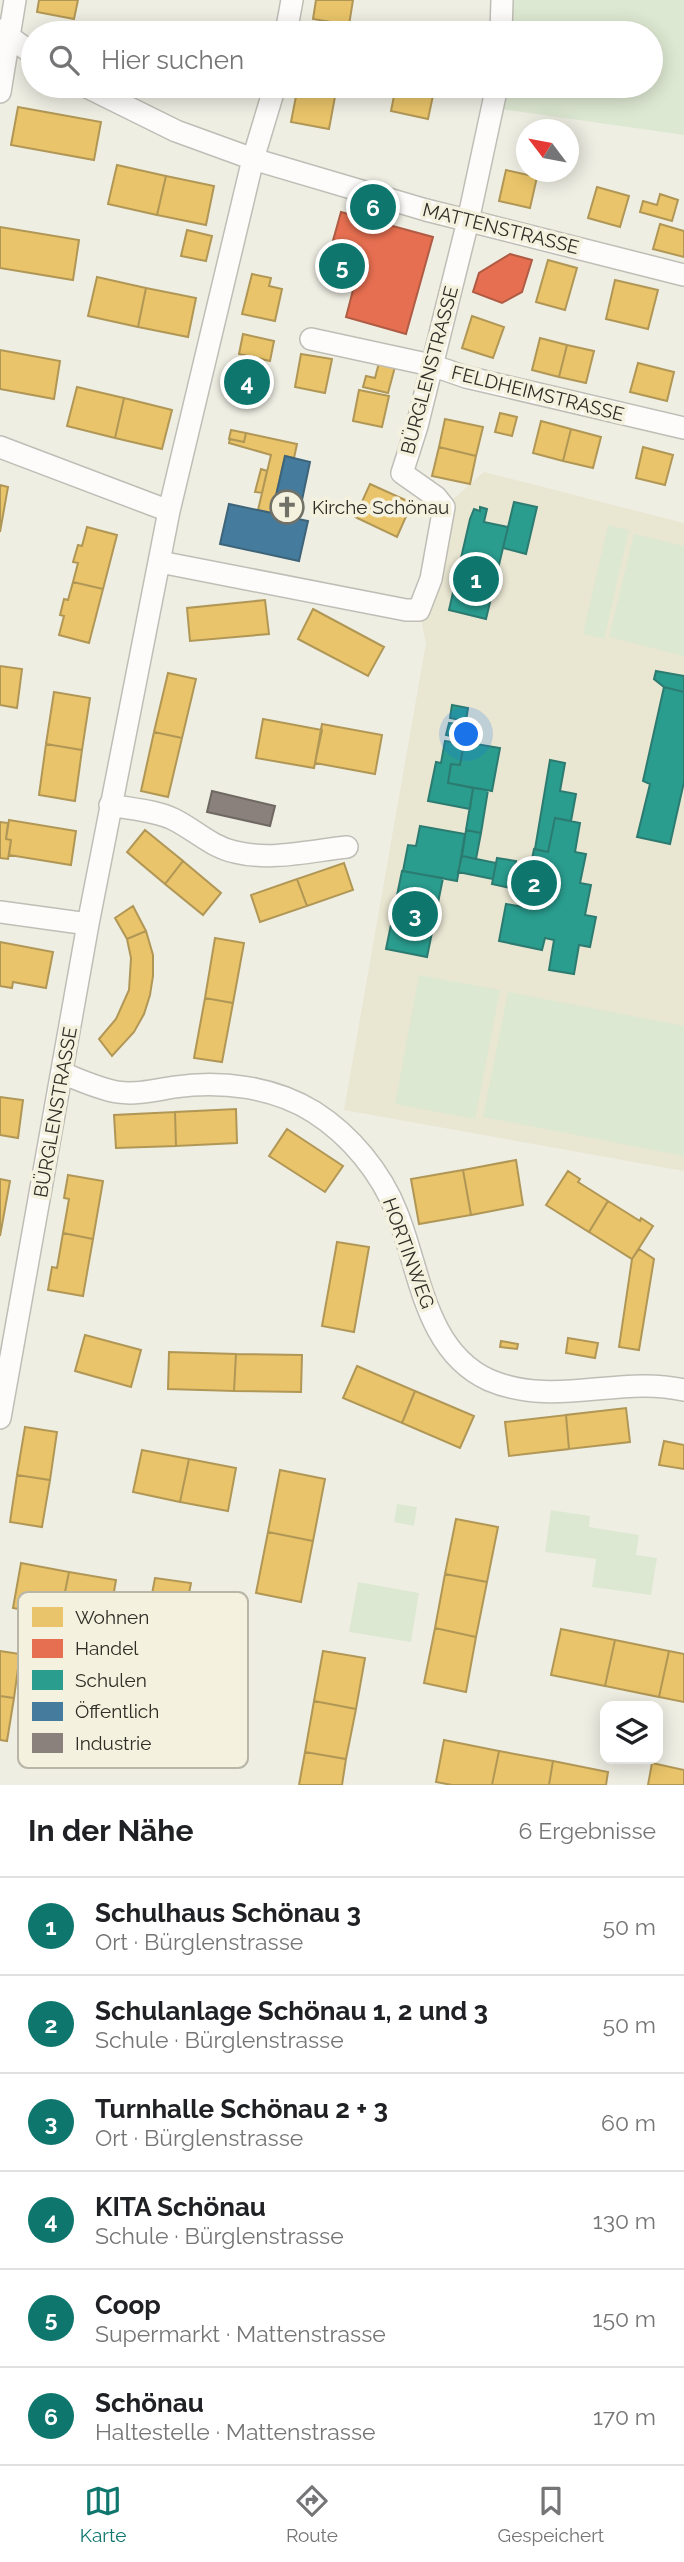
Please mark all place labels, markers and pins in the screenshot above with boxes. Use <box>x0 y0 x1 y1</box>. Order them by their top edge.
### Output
pin: 6 <box>350 181 396 233</box>
pin: 5 <box>319 240 365 292</box>
pin: 4 <box>224 356 270 408</box>
church icon: Kirche Schönau <box>268 488 306 526</box>
place label: Kirche Schönau <box>312 496 449 518</box>
pin: 1 <box>453 553 499 605</box>
pin: 2 <box>511 857 557 909</box>
pin: 3 <box>392 888 438 940</box>

